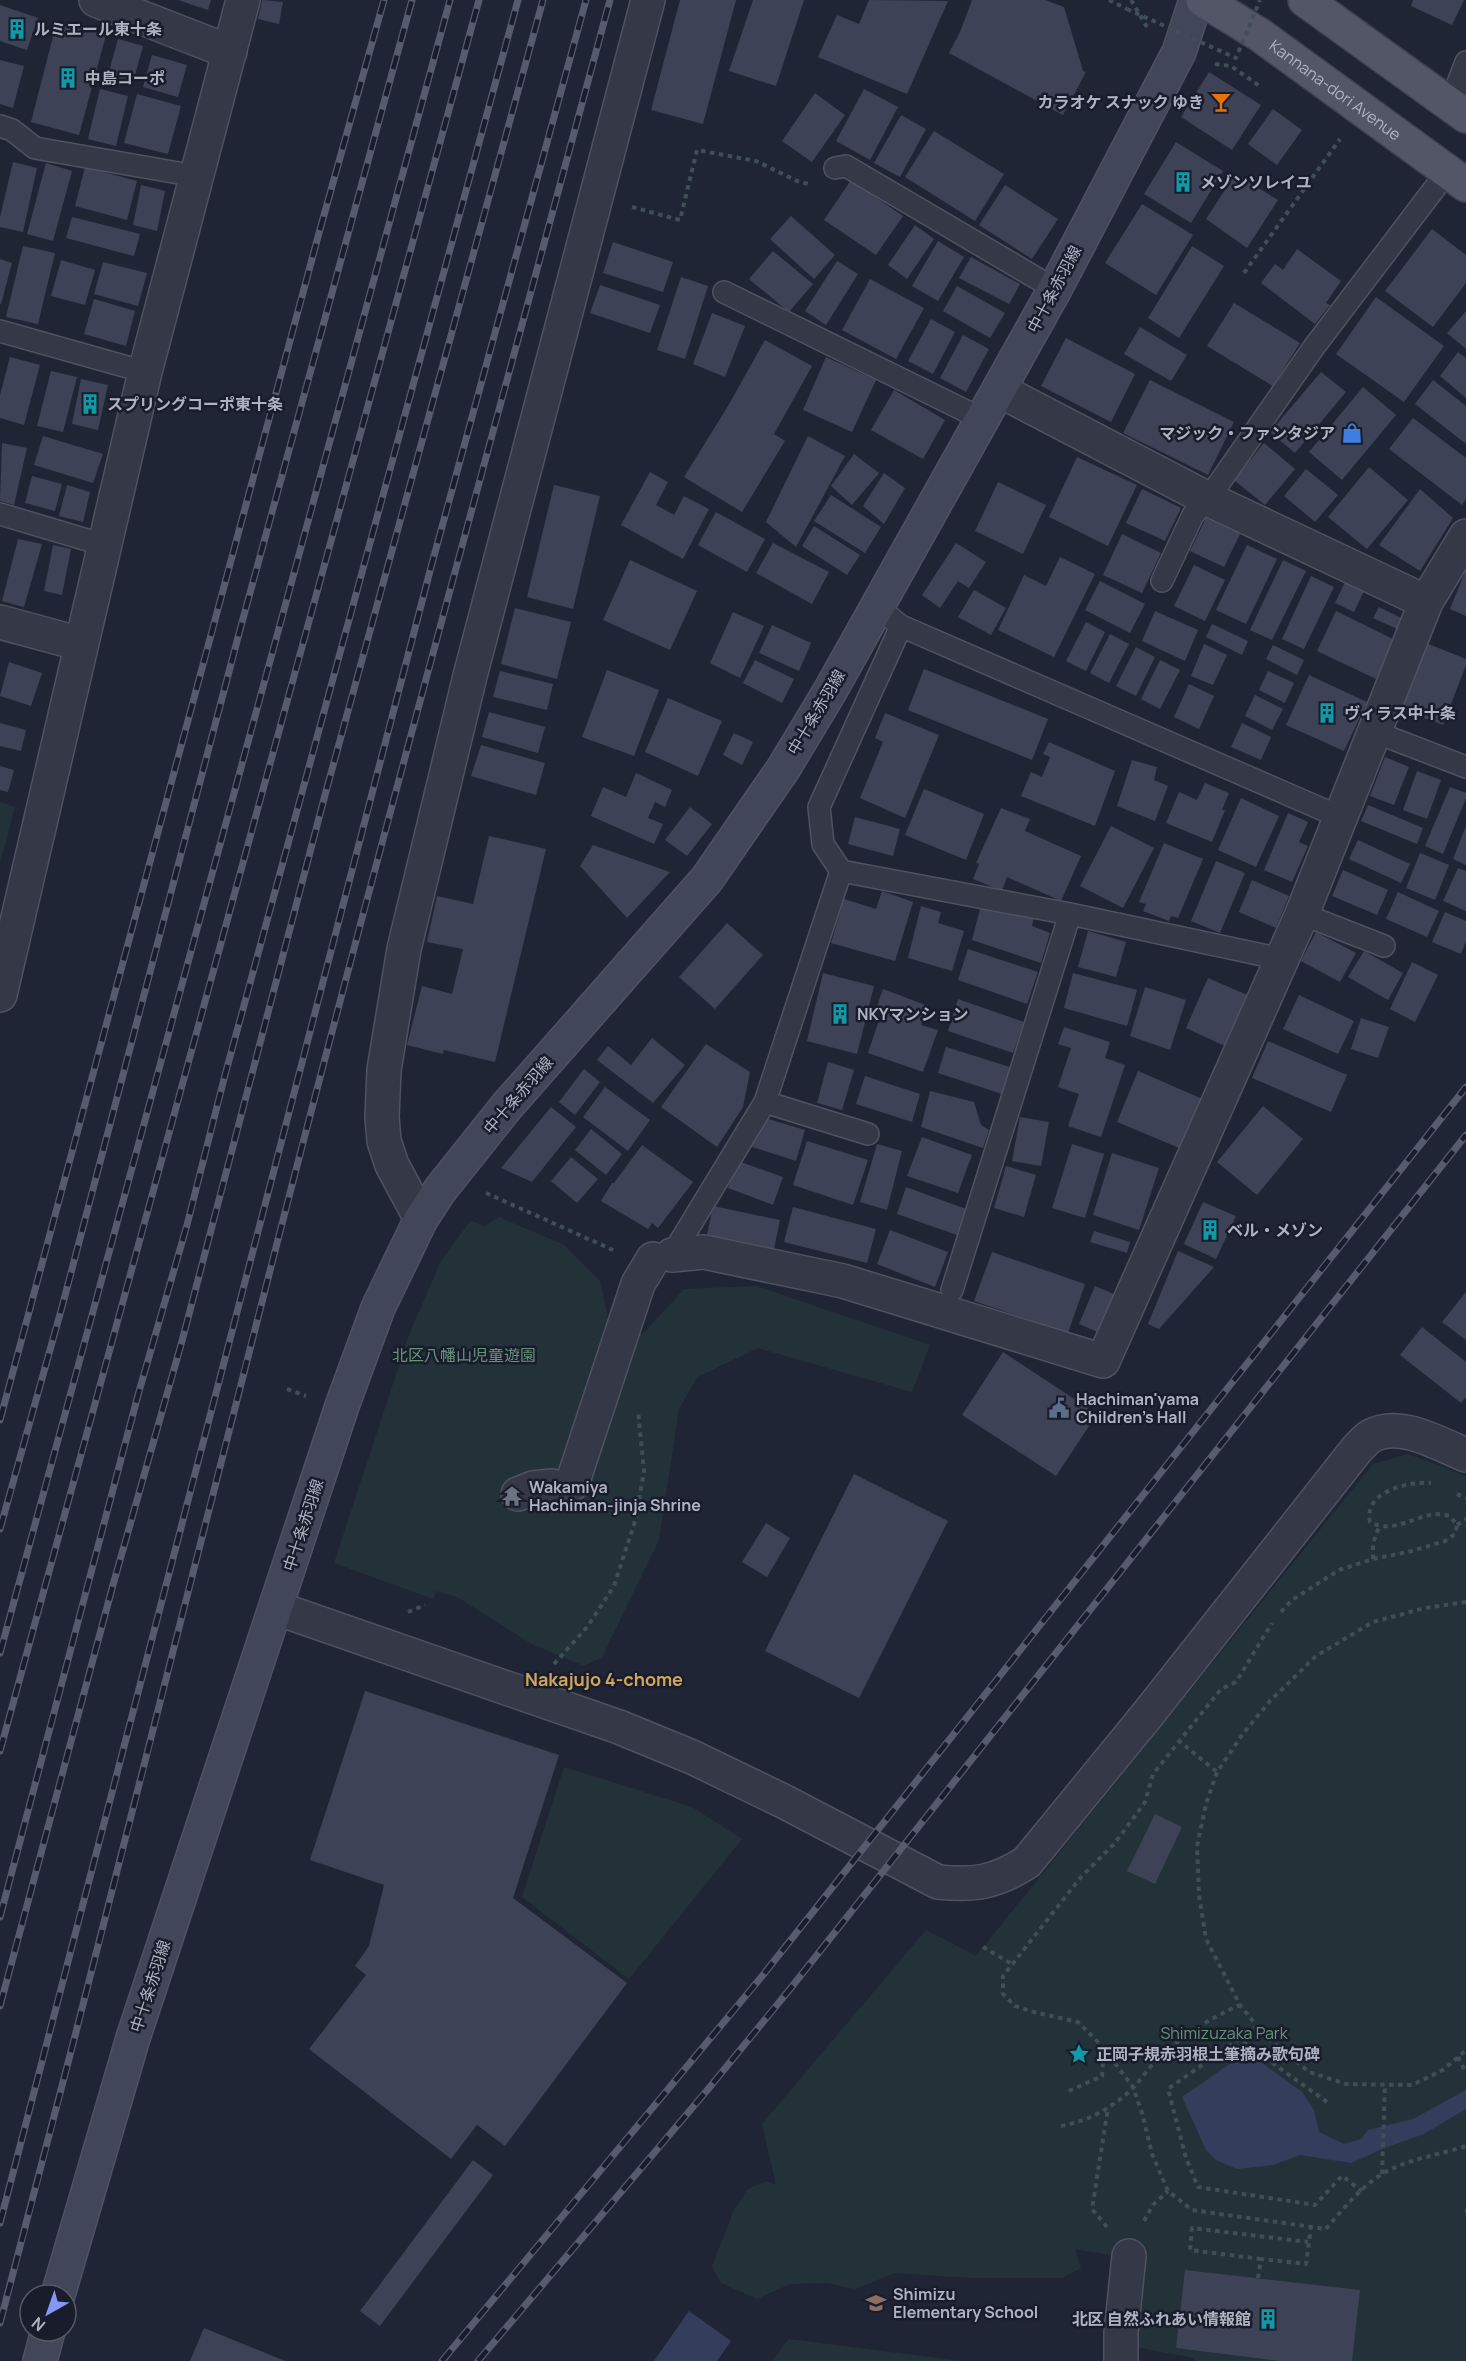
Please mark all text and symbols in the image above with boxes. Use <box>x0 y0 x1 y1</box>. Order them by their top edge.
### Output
building icon: ルミエール東十条 <box>5 17 29 41</box>
place label: ルミエール東十条 <box>34 18 162 40</box>
street label: Kannana-dori Avenue <box>1265 34 1406 145</box>
building icon: 中島コーポ <box>56 66 80 90</box>
place label: 中島コーポ <box>85 67 165 89</box>
bar icon: カラオケ スナック ゆき <box>1209 90 1233 114</box>
place label: カラオケ スナック ゆき <box>1038 91 1204 113</box>
building icon: メゾンソレイユ <box>1171 170 1195 194</box>
place label: メゾンソレイユ <box>1200 171 1312 193</box>
street label: 中十条赤羽線 <box>1022 241 1086 337</box>
building icon: スプリングコーポ東十条 <box>78 392 102 416</box>
place label: スプリングコーポ東十条 <box>107 393 283 415</box>
shop icon: マジック・ファンタジア <box>1340 421 1364 445</box>
place label: マジック・ファンタジア <box>1159 422 1335 444</box>
street label: 中十条赤羽線 <box>782 665 850 759</box>
building icon: ヴィラス中十条 <box>1315 701 1339 725</box>
place label: ヴィラス中十条 <box>1344 702 1456 724</box>
building icon: NKYマンション <box>828 1002 852 1026</box>
place label: NKYマンション <box>857 1003 969 1025</box>
street label: 中十条赤羽線 <box>478 1052 558 1138</box>
building icon: ベル・メゾン <box>1198 1218 1222 1242</box>
place label: ベル・メゾン <box>1227 1219 1323 1241</box>
park label: 北区八幡山児童遊園 <box>392 1344 536 1366</box>
place label: Hachiman'yama Children's Hall <box>1076 1388 1199 1428</box>
public building icon: Hachiman'yama Children's Hall <box>1047 1396 1071 1420</box>
street label: 中十条赤羽線 <box>278 1476 328 1574</box>
place label: Wakamiya Hachiman-jinja Shrine <box>529 1476 701 1516</box>
temple icon: Wakamiya Hachiman-jinja Shrine <box>500 1484 524 1508</box>
district label: Nakajujo 4-chome <box>525 1667 683 1691</box>
street label: 中十条赤羽線 <box>125 1937 175 2035</box>
park label: Shimizuzaka Park <box>1160 2022 1289 2044</box>
place icon: 正岡子規赤羽根土筆摘み歌句碑 <box>1067 2042 1091 2066</box>
place label: 正岡子規赤羽根土筆摘み歌句碑 <box>1096 2043 1320 2065</box>
north arrow <box>18 2283 78 2343</box>
place label: Shimizu Elementary School <box>893 2283 1038 2323</box>
school or university icon: Shimizu Elementary School <box>864 2291 888 2315</box>
building icon: 北区 自然ふれあい情報館 <box>1256 2307 1280 2331</box>
place label: 北区 自然ふれあい情報館 <box>1072 2308 1251 2330</box>
text: N <box>27 2312 50 2337</box>

